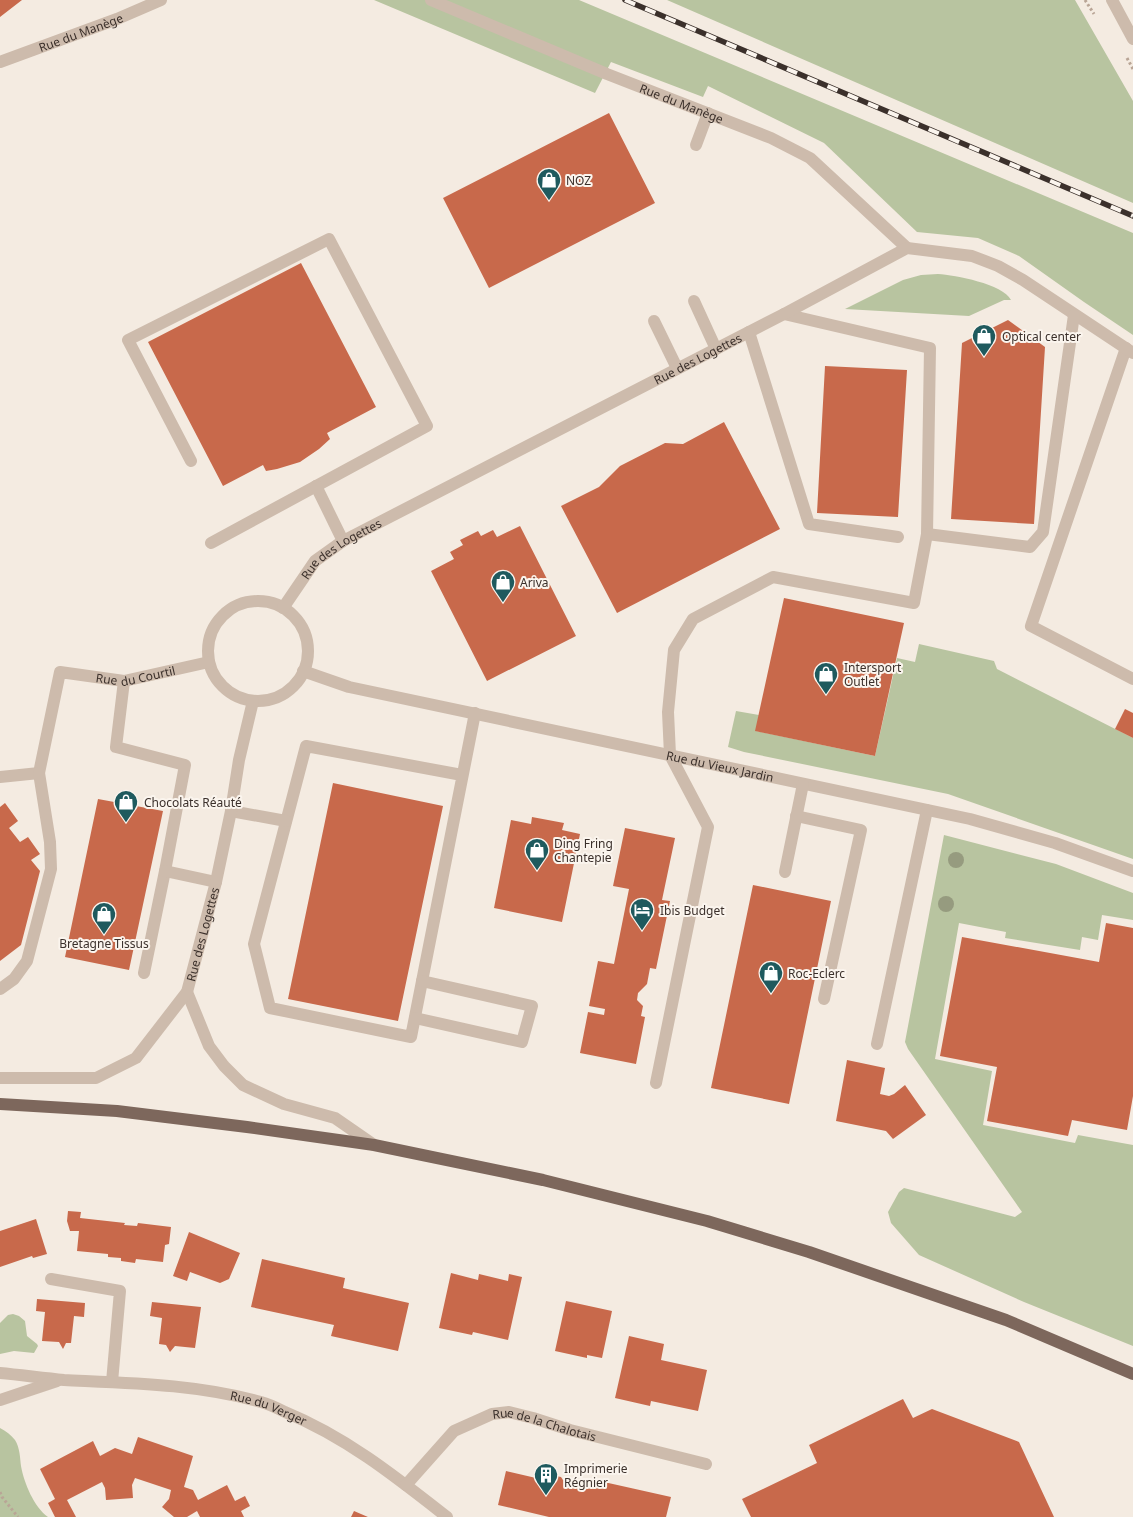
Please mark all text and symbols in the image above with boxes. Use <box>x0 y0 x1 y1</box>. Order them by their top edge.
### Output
street label: Rue du Manège <box>36 9 126 56</box>
street label: Rue du Manège <box>637 79 726 127</box>
shop icon: NOZ <box>536 167 562 201</box>
place label: NOZ <box>566 172 591 189</box>
shop icon: Optical center <box>971 323 997 357</box>
place label: Optical center <box>1002 328 1081 345</box>
street label: Rue des Logettes <box>651 329 745 388</box>
street label: Rue des Logettes <box>297 514 385 583</box>
shop icon: Ariva <box>490 569 516 603</box>
place label: Ariva <box>520 574 549 591</box>
place label: Intersport Outlet <box>844 659 902 690</box>
street label: Rue du Courtil <box>95 661 177 690</box>
shop icon: Intersport Outlet <box>813 661 839 695</box>
street label: Rue du Vieux Jardin <box>665 746 775 786</box>
shop icon: Chocolats Réauté <box>113 789 139 823</box>
place label: Chocolats Réauté <box>144 794 242 811</box>
place label: Ding Fring Chantepie <box>554 835 613 866</box>
shop icon: Ding Fring Chantepie <box>524 837 550 871</box>
street label: Rue des Logettes <box>182 885 223 983</box>
hotel icon: Ibis Budget <box>629 897 655 931</box>
shop icon: Bretagne Tissus <box>91 901 117 935</box>
place label: Ibis Budget <box>660 902 725 919</box>
place label: Bretagne Tissus <box>59 935 149 952</box>
shop icon: Roc-Eclerc <box>758 960 784 994</box>
place label: Roc-Eclerc <box>788 965 845 982</box>
street label: Rue du Verger <box>229 1386 310 1429</box>
street label: Rue de la Chalotais <box>492 1403 598 1445</box>
place label: Imprimerie Régnier <box>564 1460 628 1491</box>
building icon: Imprimerie Régnier <box>533 1462 559 1496</box>

